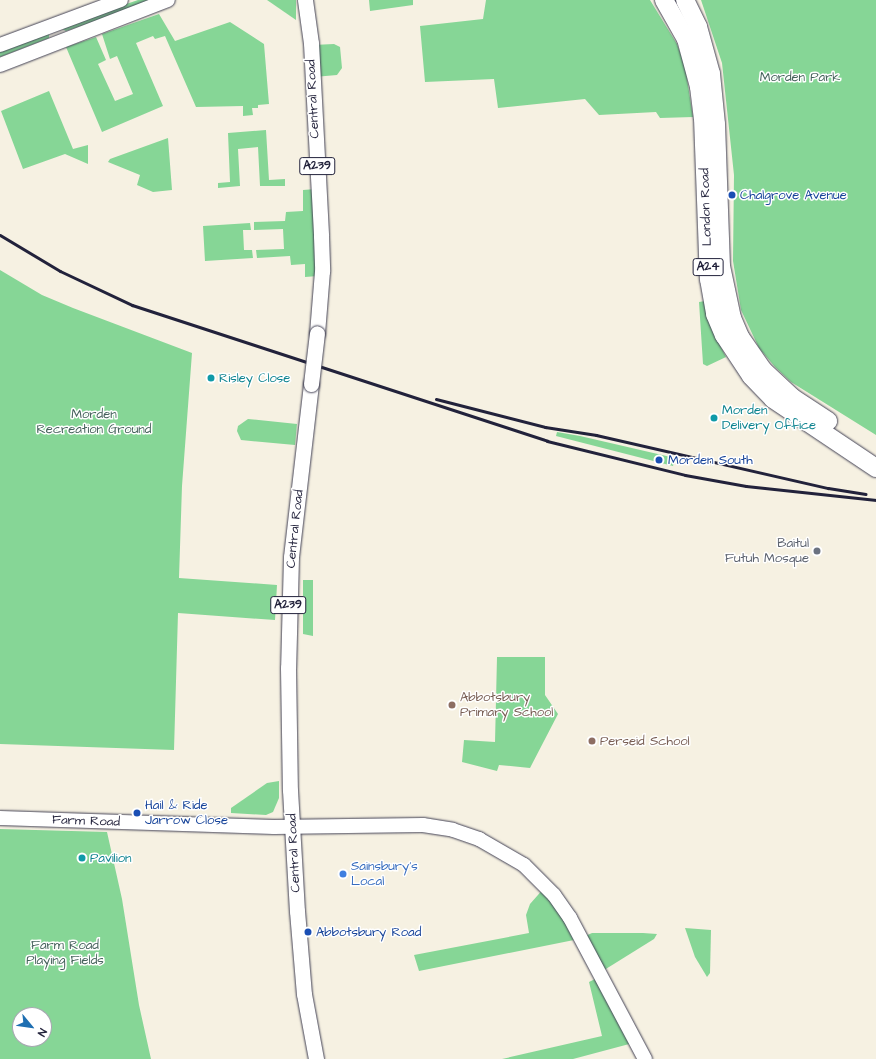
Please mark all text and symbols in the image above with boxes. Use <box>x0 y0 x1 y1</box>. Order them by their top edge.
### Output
street label: Central Road <box>303 59 323 139</box>
park label: Morden Park <box>760 69 840 85</box>
road number: A239 <box>299 156 335 176</box>
street label: London Road <box>697 168 715 246</box>
place label: Chalgrove Avenue <box>740 187 847 203</box>
marker: Chalgrove Avenue <box>727 190 737 200</box>
road number: A24 <box>692 257 724 277</box>
place label: Risley Close <box>219 370 290 386</box>
marker: Risley Close <box>206 373 216 383</box>
place label: Morden Delivery Office <box>722 403 816 434</box>
park label: Morden Recreation Ground <box>37 407 151 438</box>
marker: Morden Delivery Office <box>709 413 719 423</box>
place label: Morden South <box>668 452 753 468</box>
marker: Morden South <box>653 454 665 466</box>
street label: Central Road <box>283 489 307 569</box>
place label: Baitul Futuh Mosque <box>725 536 809 567</box>
marker: Baitul Futuh Mosque <box>812 546 822 556</box>
road number: A239 <box>270 595 306 615</box>
place label: Abbotsbury Primary School <box>460 690 553 721</box>
marker: Abbotsbury Primary School <box>447 700 457 710</box>
place label: Perseid School <box>600 733 690 749</box>
marker: Perseid School <box>587 736 597 746</box>
place label: Hail & Ride Jarrow Close <box>145 798 228 829</box>
marker: Hail & Ride Jarrow Close <box>132 808 142 818</box>
street label: Farm Road <box>52 812 120 830</box>
street label: Central Road <box>284 813 304 893</box>
place label: Pavilion <box>90 850 131 866</box>
marker: Pavilion <box>77 853 87 863</box>
place label: Sainsbury's Local <box>351 859 418 890</box>
marker: Sainsbury's Local <box>338 869 348 879</box>
place label: Abbotsbury Road <box>316 924 421 940</box>
marker: Abbotsbury Road <box>303 927 313 937</box>
park label: Farm Road Playing Fields <box>26 938 104 969</box>
north arrow <box>12 1007 52 1047</box>
text: N <box>34 1026 50 1039</box>

